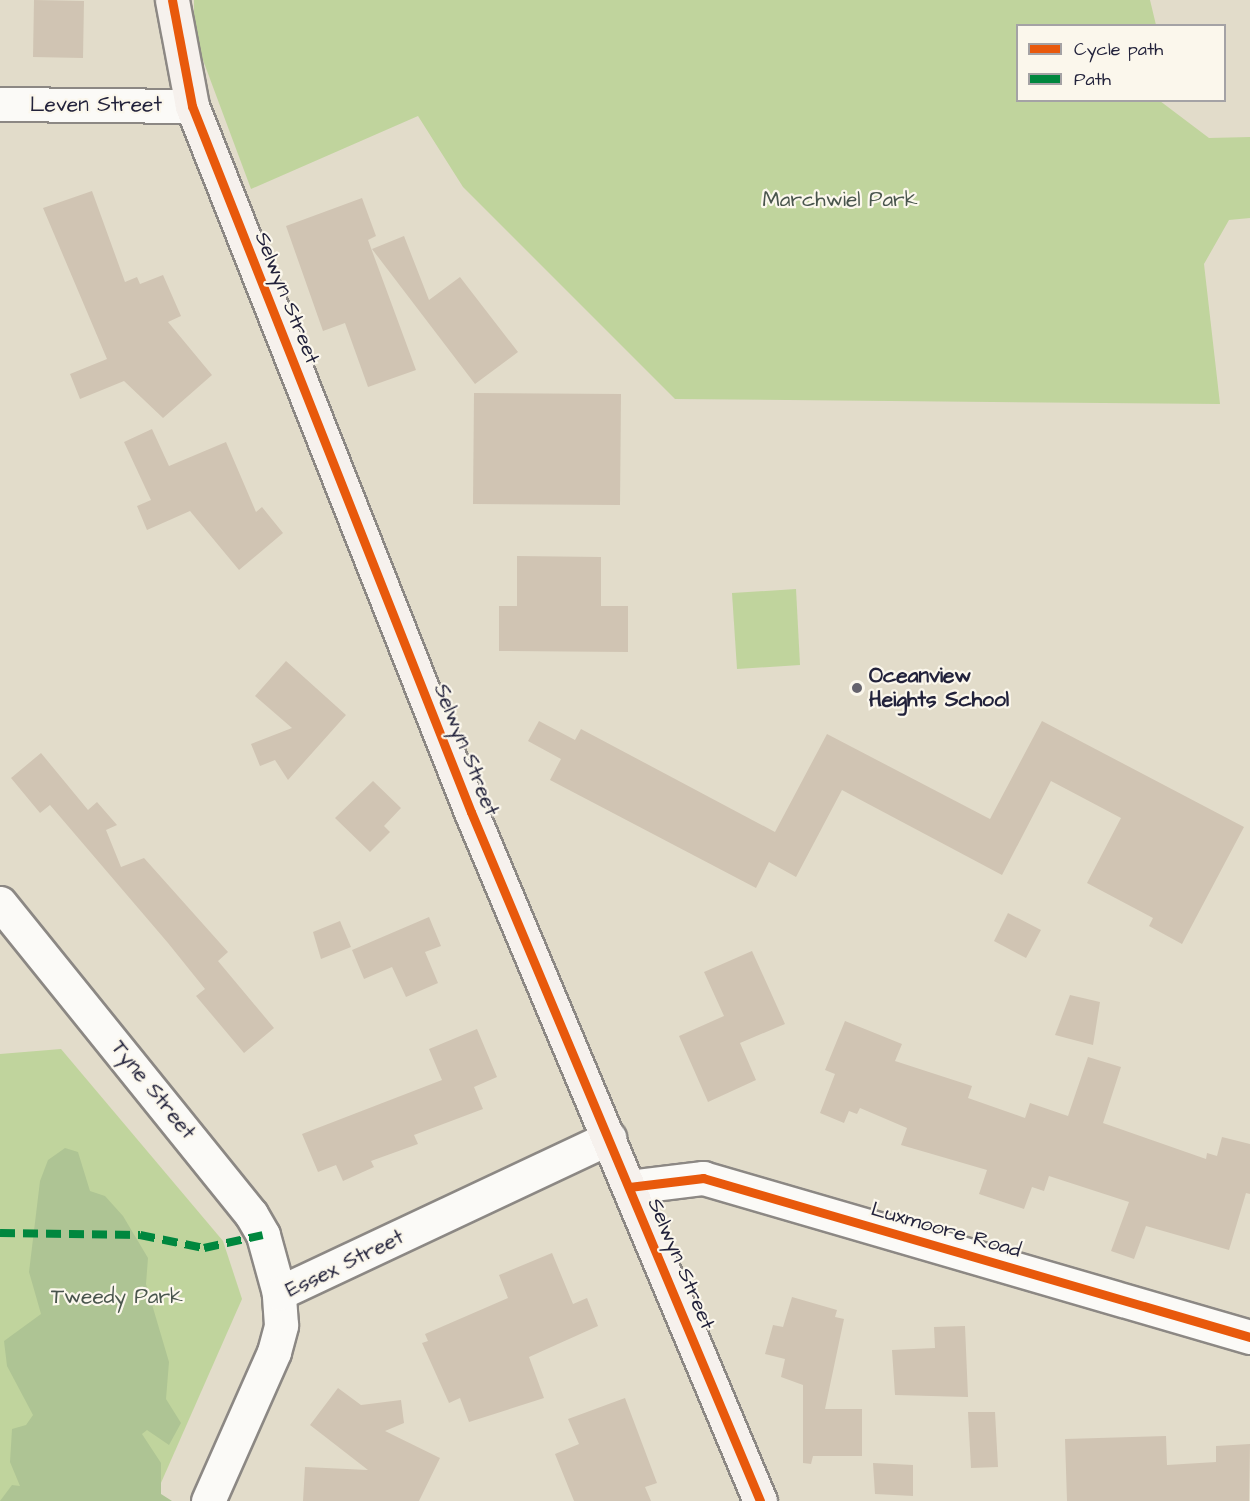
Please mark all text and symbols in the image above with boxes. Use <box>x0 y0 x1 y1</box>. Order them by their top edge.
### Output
legend <box>1016 24 1226 102</box>
text: Cycle path <box>1074 37 1163 62</box>
text: Path <box>1074 67 1111 92</box>
street label: Leven Street <box>30 92 162 118</box>
park label: Marchwiel Park <box>762 187 918 213</box>
street label: Selwyn Street <box>249 228 325 368</box>
place label: Oceanview Heights School <box>869 663 1009 713</box>
street label: Selwyn Street <box>428 680 504 820</box>
marker: Oceanview Heights School <box>850 681 864 695</box>
street label: Tyne Street <box>106 1036 200 1144</box>
street label: Selwyn Street <box>642 1194 720 1334</box>
street label: Luxmoore Road <box>868 1197 1024 1263</box>
street label: Essex Street <box>282 1225 408 1303</box>
park label: Tweedy Park <box>51 1284 183 1310</box>

